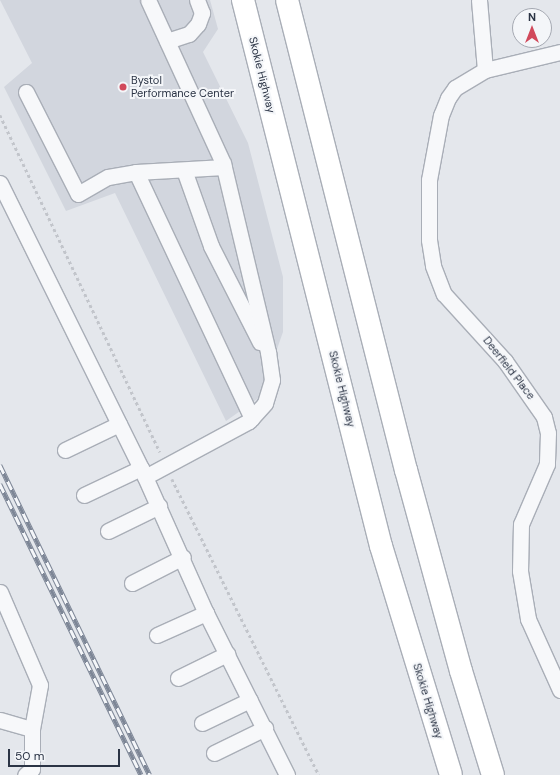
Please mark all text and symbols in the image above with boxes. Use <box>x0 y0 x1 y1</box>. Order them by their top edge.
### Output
north arrow <box>512 8 552 48</box>
text: N <box>528 10 536 24</box>
street label: Skokie Highway <box>246 35 278 115</box>
place label: Bystol Performance Center <box>131 74 234 100</box>
marker: Bystol Performance Center <box>118 82 128 92</box>
street label: Deerfield Place <box>480 334 538 402</box>
street label: Skokie Highway <box>326 349 358 429</box>
street label: Skokie Highway <box>410 662 446 740</box>
scale bar <box>10 741 122 767</box>
text: 50 m <box>15 748 44 764</box>

